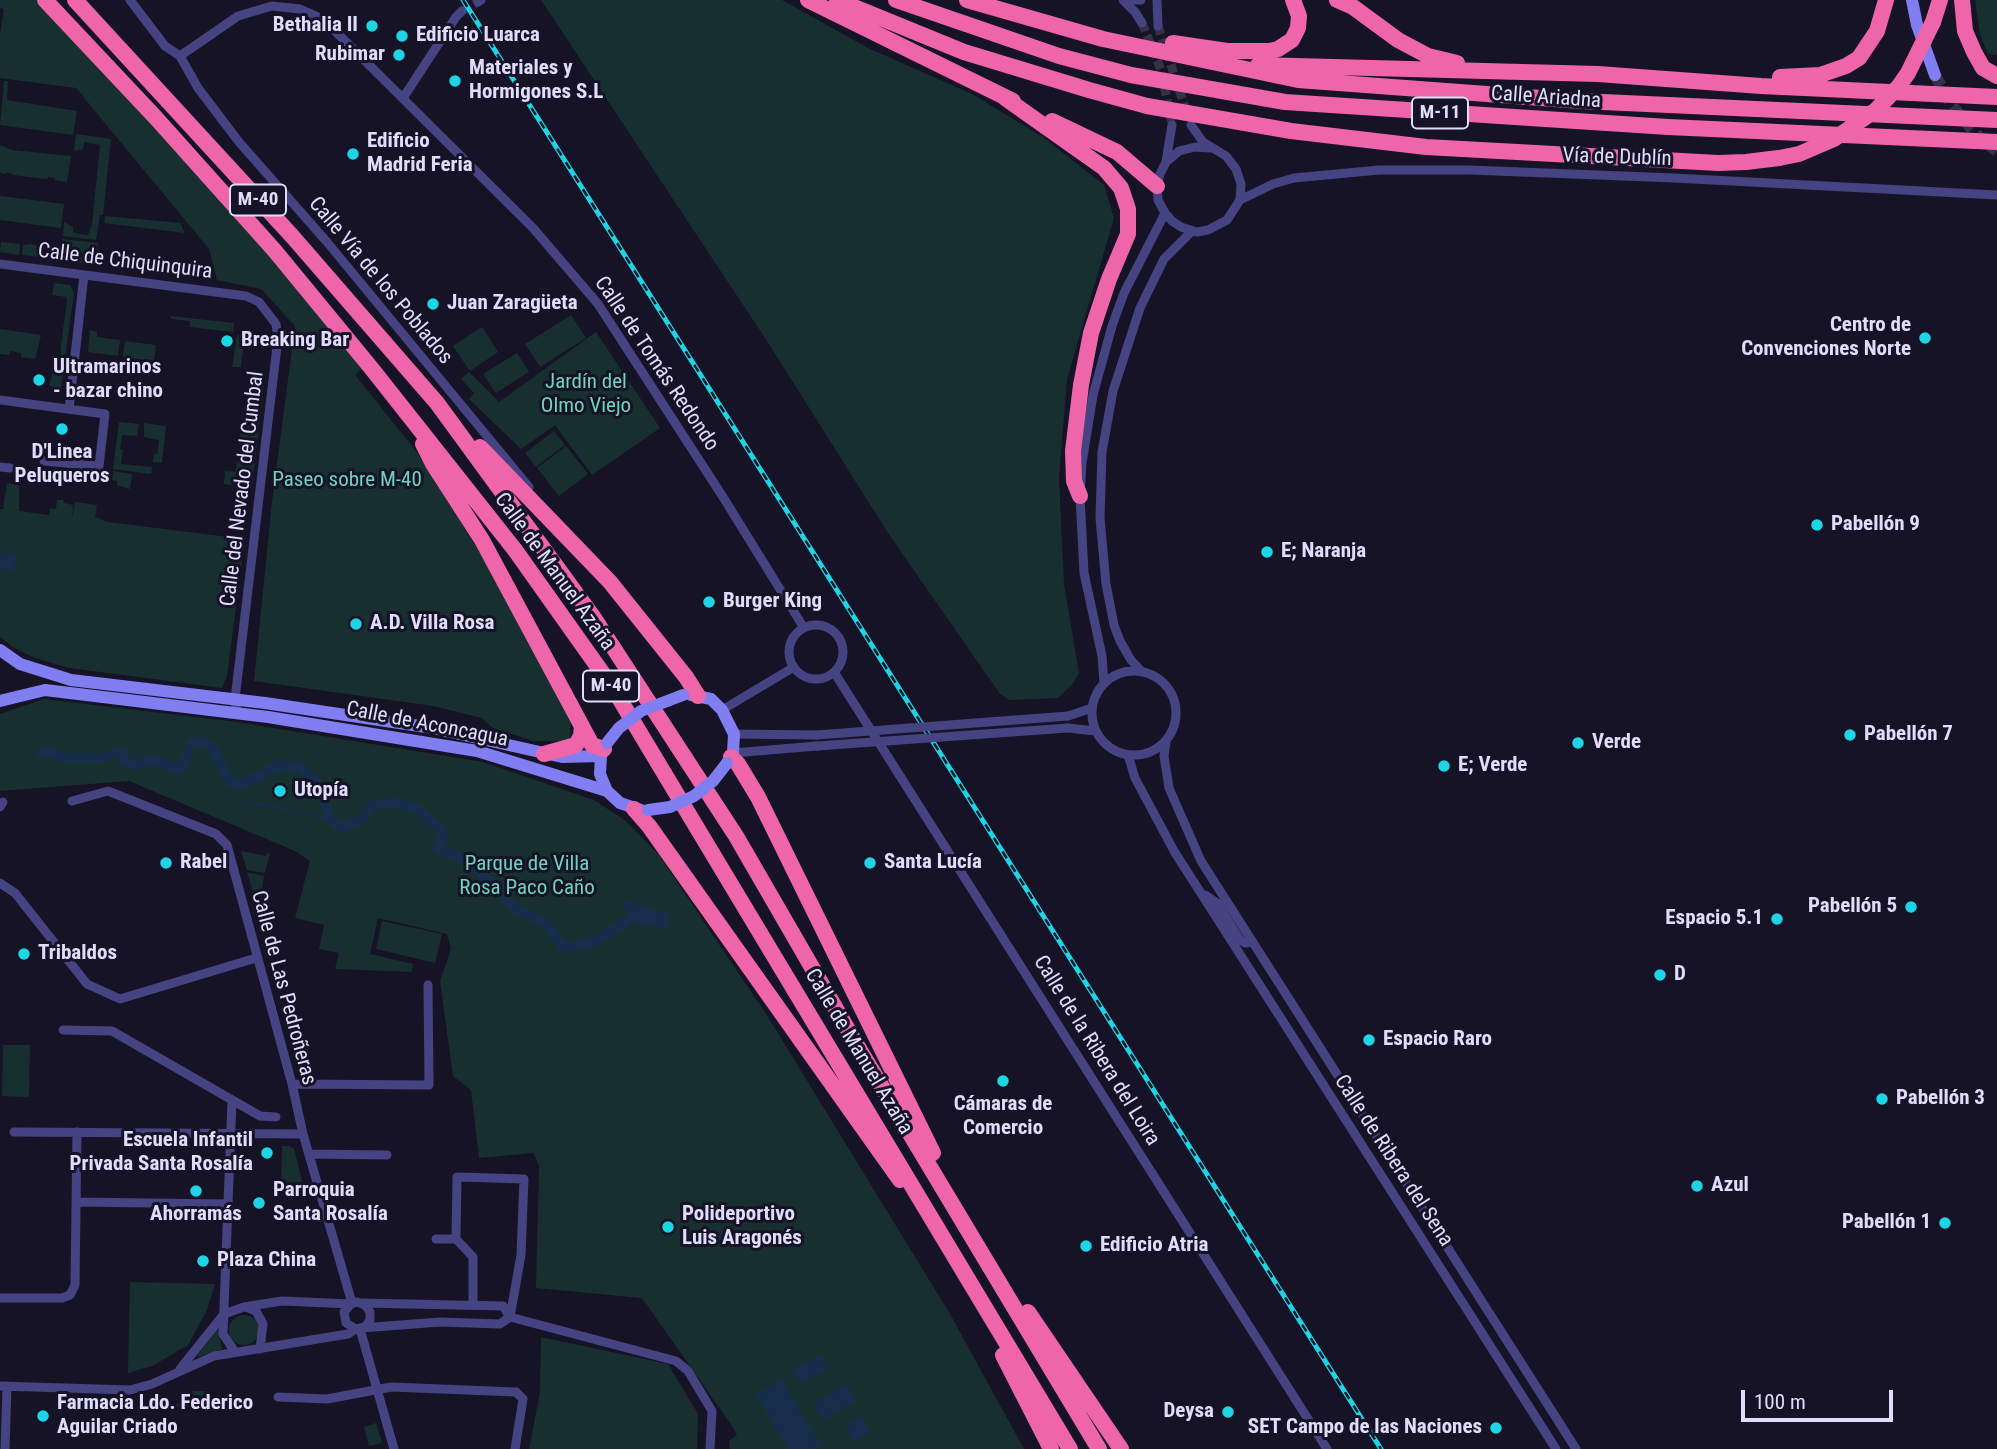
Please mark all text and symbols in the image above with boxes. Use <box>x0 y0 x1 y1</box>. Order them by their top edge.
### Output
place label: Bethalia II <box>273 13 358 39</box>
marker: Bethalia II <box>364 18 380 34</box>
place label: Edificio Luarca <box>416 23 540 49</box>
marker: Edificio Luarca <box>394 28 410 44</box>
place label: Rubimar <box>315 42 385 68</box>
marker: Rubimar <box>391 47 407 63</box>
place label: Materiales y Hormigones S.L <box>469 56 603 106</box>
marker: Materiales y Hormigones S.L <box>447 73 463 89</box>
street label: Calle Ariadna <box>1490 82 1602 114</box>
road number: M-11 <box>1412 97 1468 128</box>
place label: Edificio Madrid Feria <box>367 129 473 179</box>
street label: Vía de Dublín <box>1562 144 1672 172</box>
marker: Edificio Madrid Feria <box>345 146 361 162</box>
road number: M-40 <box>230 184 286 216</box>
street label: Calle Vía de los Poblados <box>303 192 457 370</box>
street label: Calle de Chiquinquira <box>36 239 214 285</box>
street label: Calle de Tomás Redondo <box>588 272 724 456</box>
place label: Juan Zaragüeta <box>447 291 578 317</box>
marker: Juan Zaragüeta <box>425 296 441 312</box>
place label: Centro de Convenciones Norte <box>1741 313 1911 363</box>
place label: Breaking Bar <box>241 328 349 354</box>
marker: Centro de Convenciones Norte <box>1917 330 1933 346</box>
marker: Breaking Bar <box>219 333 235 349</box>
place label: Ultramarinos - bazar chino <box>53 355 163 405</box>
street label: Calle del Nevado del Cumbal <box>216 370 270 608</box>
park label: Jardín del Olmo Viejo <box>541 370 631 420</box>
marker: Ultramarinos - bazar chino <box>31 372 47 388</box>
marker: D'Linea Peluqueros <box>54 421 70 437</box>
place label: D'Linea Peluqueros <box>15 440 109 490</box>
park label: Paseo sobre M-40 <box>272 468 422 494</box>
street label: Calle de Manuel Azaña <box>488 488 620 656</box>
place label: Pabellón 9 <box>1831 512 1920 538</box>
marker: Pabellón 9 <box>1809 517 1825 533</box>
place label: E; Naranja <box>1281 539 1366 565</box>
marker: E; Naranja <box>1259 544 1275 560</box>
place label: Burger King <box>723 589 822 615</box>
marker: Burger King <box>701 594 717 610</box>
place label: A.D. Villa Rosa <box>370 611 494 637</box>
marker: A.D. Villa Rosa <box>348 616 364 632</box>
road number: M-40 <box>583 670 639 702</box>
street label: Calle de Aconcagua <box>344 697 510 753</box>
place label: Pabellón 7 <box>1864 722 1953 748</box>
marker: Pabellón 7 <box>1842 727 1858 743</box>
place label: Verde <box>1592 730 1641 756</box>
marker: Verde <box>1570 735 1586 751</box>
place label: E; Verde <box>1458 753 1527 779</box>
marker: E; Verde <box>1436 758 1452 774</box>
place label: Utopía <box>294 778 348 804</box>
marker: Utopía <box>272 783 288 799</box>
place label: Rabel <box>180 850 227 876</box>
place label: Santa Lucía <box>884 850 982 876</box>
park label: Parque de Villa Rosa Paco Caño <box>459 852 595 902</box>
marker: Rabel <box>158 855 174 871</box>
marker: Santa Lucía <box>862 855 878 871</box>
street label: Calle de Las Pedroñeras <box>245 888 321 1088</box>
place label: Pabellón 5 <box>1808 894 1897 920</box>
marker: Pabellón 5 <box>1903 899 1919 915</box>
place label: Espacio 5.1 <box>1665 906 1763 932</box>
marker: Espacio 5.1 <box>1769 911 1785 927</box>
place label: Tribaldos <box>38 941 117 967</box>
marker: Tribaldos <box>16 946 32 962</box>
street label: Calle de la Ribera del Loira <box>1027 951 1165 1151</box>
place label: D <box>1674 962 1686 988</box>
street label: Calle de Manuel Azaña <box>799 965 917 1139</box>
marker: D <box>1652 967 1668 983</box>
place label: Espacio Raro <box>1383 1027 1492 1053</box>
marker: Espacio Raro <box>1361 1032 1377 1048</box>
street label: Calle de Ribera del Sena <box>1328 1071 1458 1251</box>
marker: Cámaras de Comercio <box>995 1073 1011 1089</box>
place label: Pabellón 3 <box>1896 1086 1985 1112</box>
marker: Pabellón 3 <box>1874 1091 1890 1107</box>
place label: Cámaras de Comercio <box>954 1092 1052 1142</box>
place label: Escuela Infantil Privada Santa Rosalía <box>70 1128 253 1178</box>
marker: Escuela Infantil Privada Santa Rosalía <box>259 1145 275 1161</box>
place label: Azul <box>1711 1173 1749 1199</box>
place label: Parroquia Santa Rosalía <box>273 1178 388 1228</box>
marker: Azul <box>1689 1178 1705 1194</box>
marker: Ahorramás <box>188 1183 204 1199</box>
marker: Parroquia Santa Rosalía <box>251 1195 267 1211</box>
place label: Ahorramás <box>150 1202 242 1228</box>
place label: Polideportivo Luis Aragonés <box>682 1202 802 1252</box>
place label: Pabellón 1 <box>1842 1210 1931 1236</box>
marker: Pabellón 1 <box>1937 1215 1953 1231</box>
marker: Polideportivo Luis Aragonés <box>660 1219 676 1235</box>
place label: Edificio Atria <box>1100 1233 1208 1259</box>
marker: Edificio Atria <box>1078 1238 1094 1254</box>
place label: Plaza China <box>217 1248 316 1274</box>
marker: Plaza China <box>195 1253 211 1269</box>
scale bar <box>1745 1376 1897 1420</box>
text: 100 m <box>1754 1390 1806 1414</box>
place label: Farmacia Ldo. Federico Aguilar Criado <box>57 1391 253 1441</box>
place label: Deysa <box>1163 1399 1214 1425</box>
marker: Deysa <box>1220 1404 1236 1420</box>
marker: Farmacia Ldo. Federico Aguilar Criado <box>35 1408 51 1424</box>
place label: SET Campo de las Naciones <box>1248 1415 1482 1441</box>
marker: SET Campo de las Naciones <box>1488 1420 1504 1436</box>

